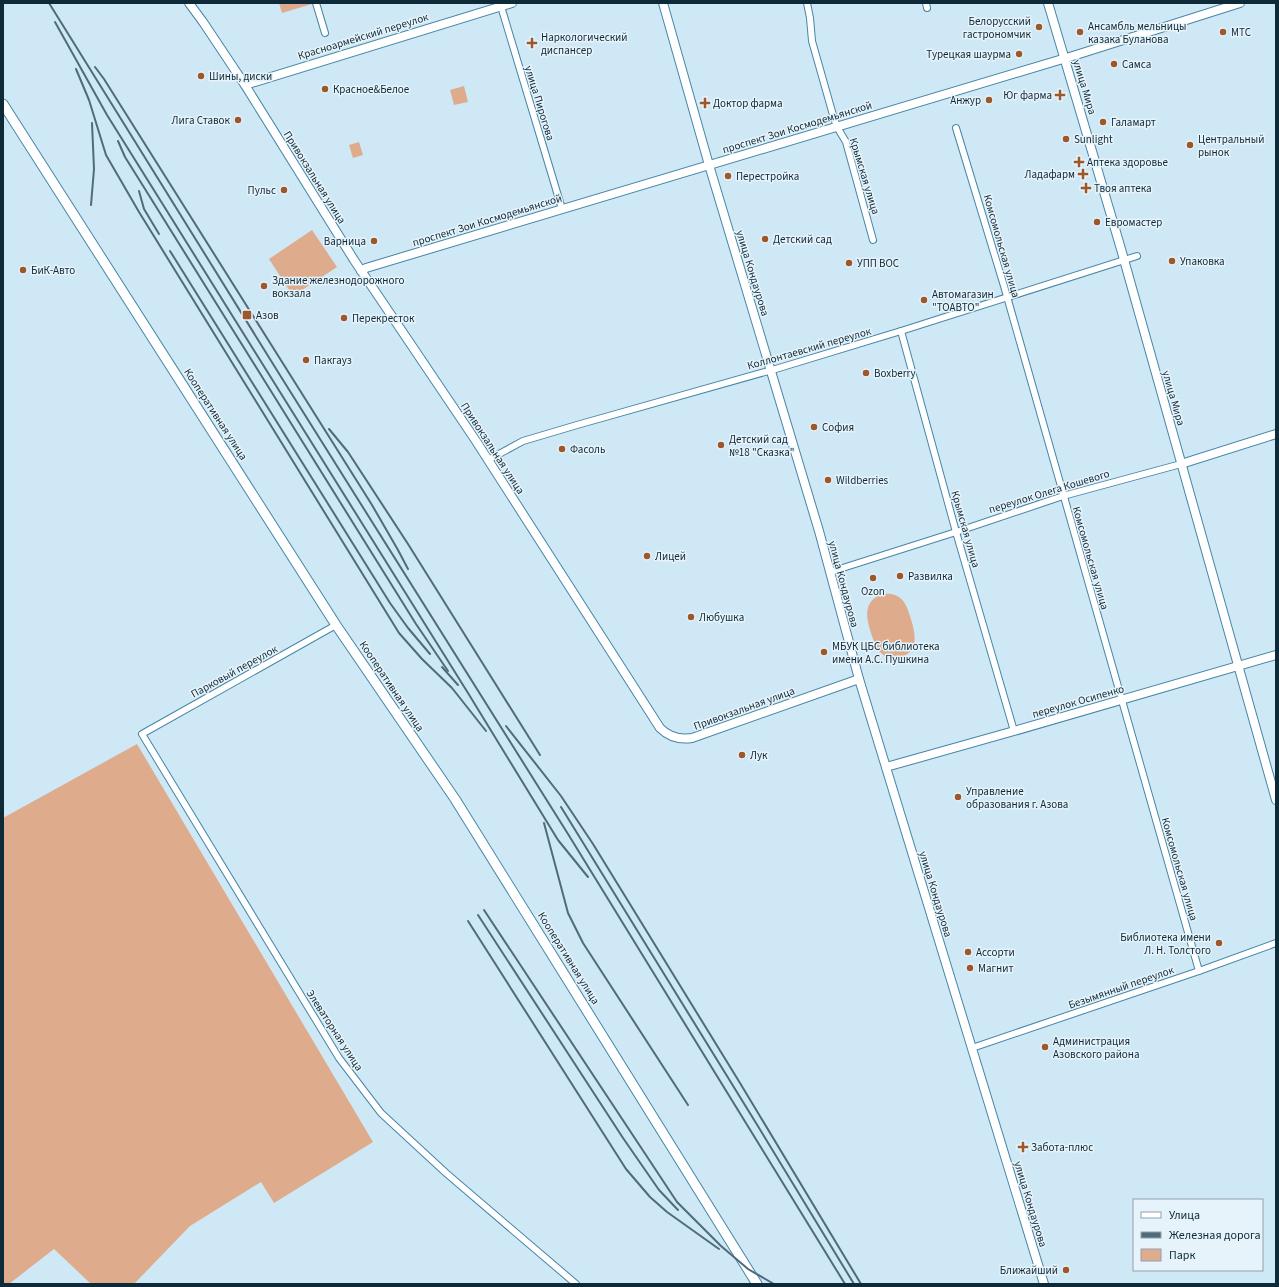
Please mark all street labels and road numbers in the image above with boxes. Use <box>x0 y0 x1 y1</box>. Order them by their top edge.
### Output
street label: Красноармейский переулок <box>296 9 431 63</box>
street label: улица Мира <box>1069 58 1100 116</box>
street label: улица Пирогова <box>521 64 558 142</box>
street label: проспект Зои Космодемьянской <box>721 98 874 157</box>
street label: Привокзальная улица <box>280 128 349 226</box>
street label: Крымская улица <box>846 136 883 216</box>
street label: проспект Зои Космодемьянской <box>411 191 564 250</box>
street label: Комсомольская улица <box>980 193 1023 300</box>
street label: улица Кондаурова <box>732 228 773 318</box>
street label: Коллонтаевский переулок <box>746 323 873 373</box>
street label: Кооперативная улица <box>180 366 251 463</box>
street label: улица Мира <box>1158 369 1189 427</box>
street label: Привокзальная улица <box>457 399 528 497</box>
street label: переулок Олега Кошевого <box>987 466 1111 517</box>
street label: Крымская улица <box>947 489 984 569</box>
street label: Комсомольская улица <box>1069 505 1112 612</box>
street label: улица Кондаурова <box>825 539 862 629</box>
street label: Кооперативная улица <box>356 638 428 735</box>
street label: Парковый переулок <box>188 641 281 701</box>
street label: переулок Осипенко <box>1030 681 1126 722</box>
street label: Привокзальная улица <box>692 683 797 734</box>
street label: Комсомольская улица <box>1158 816 1201 923</box>
street label: улица Кондаурова <box>915 849 956 939</box>
street label: Кооперативная улица <box>534 909 603 1007</box>
street label: Безымянный переулок <box>1066 962 1176 1013</box>
street label: Элеваторная улица <box>303 987 366 1074</box>
street label: улица Кондаурова <box>1010 1159 1051 1249</box>

